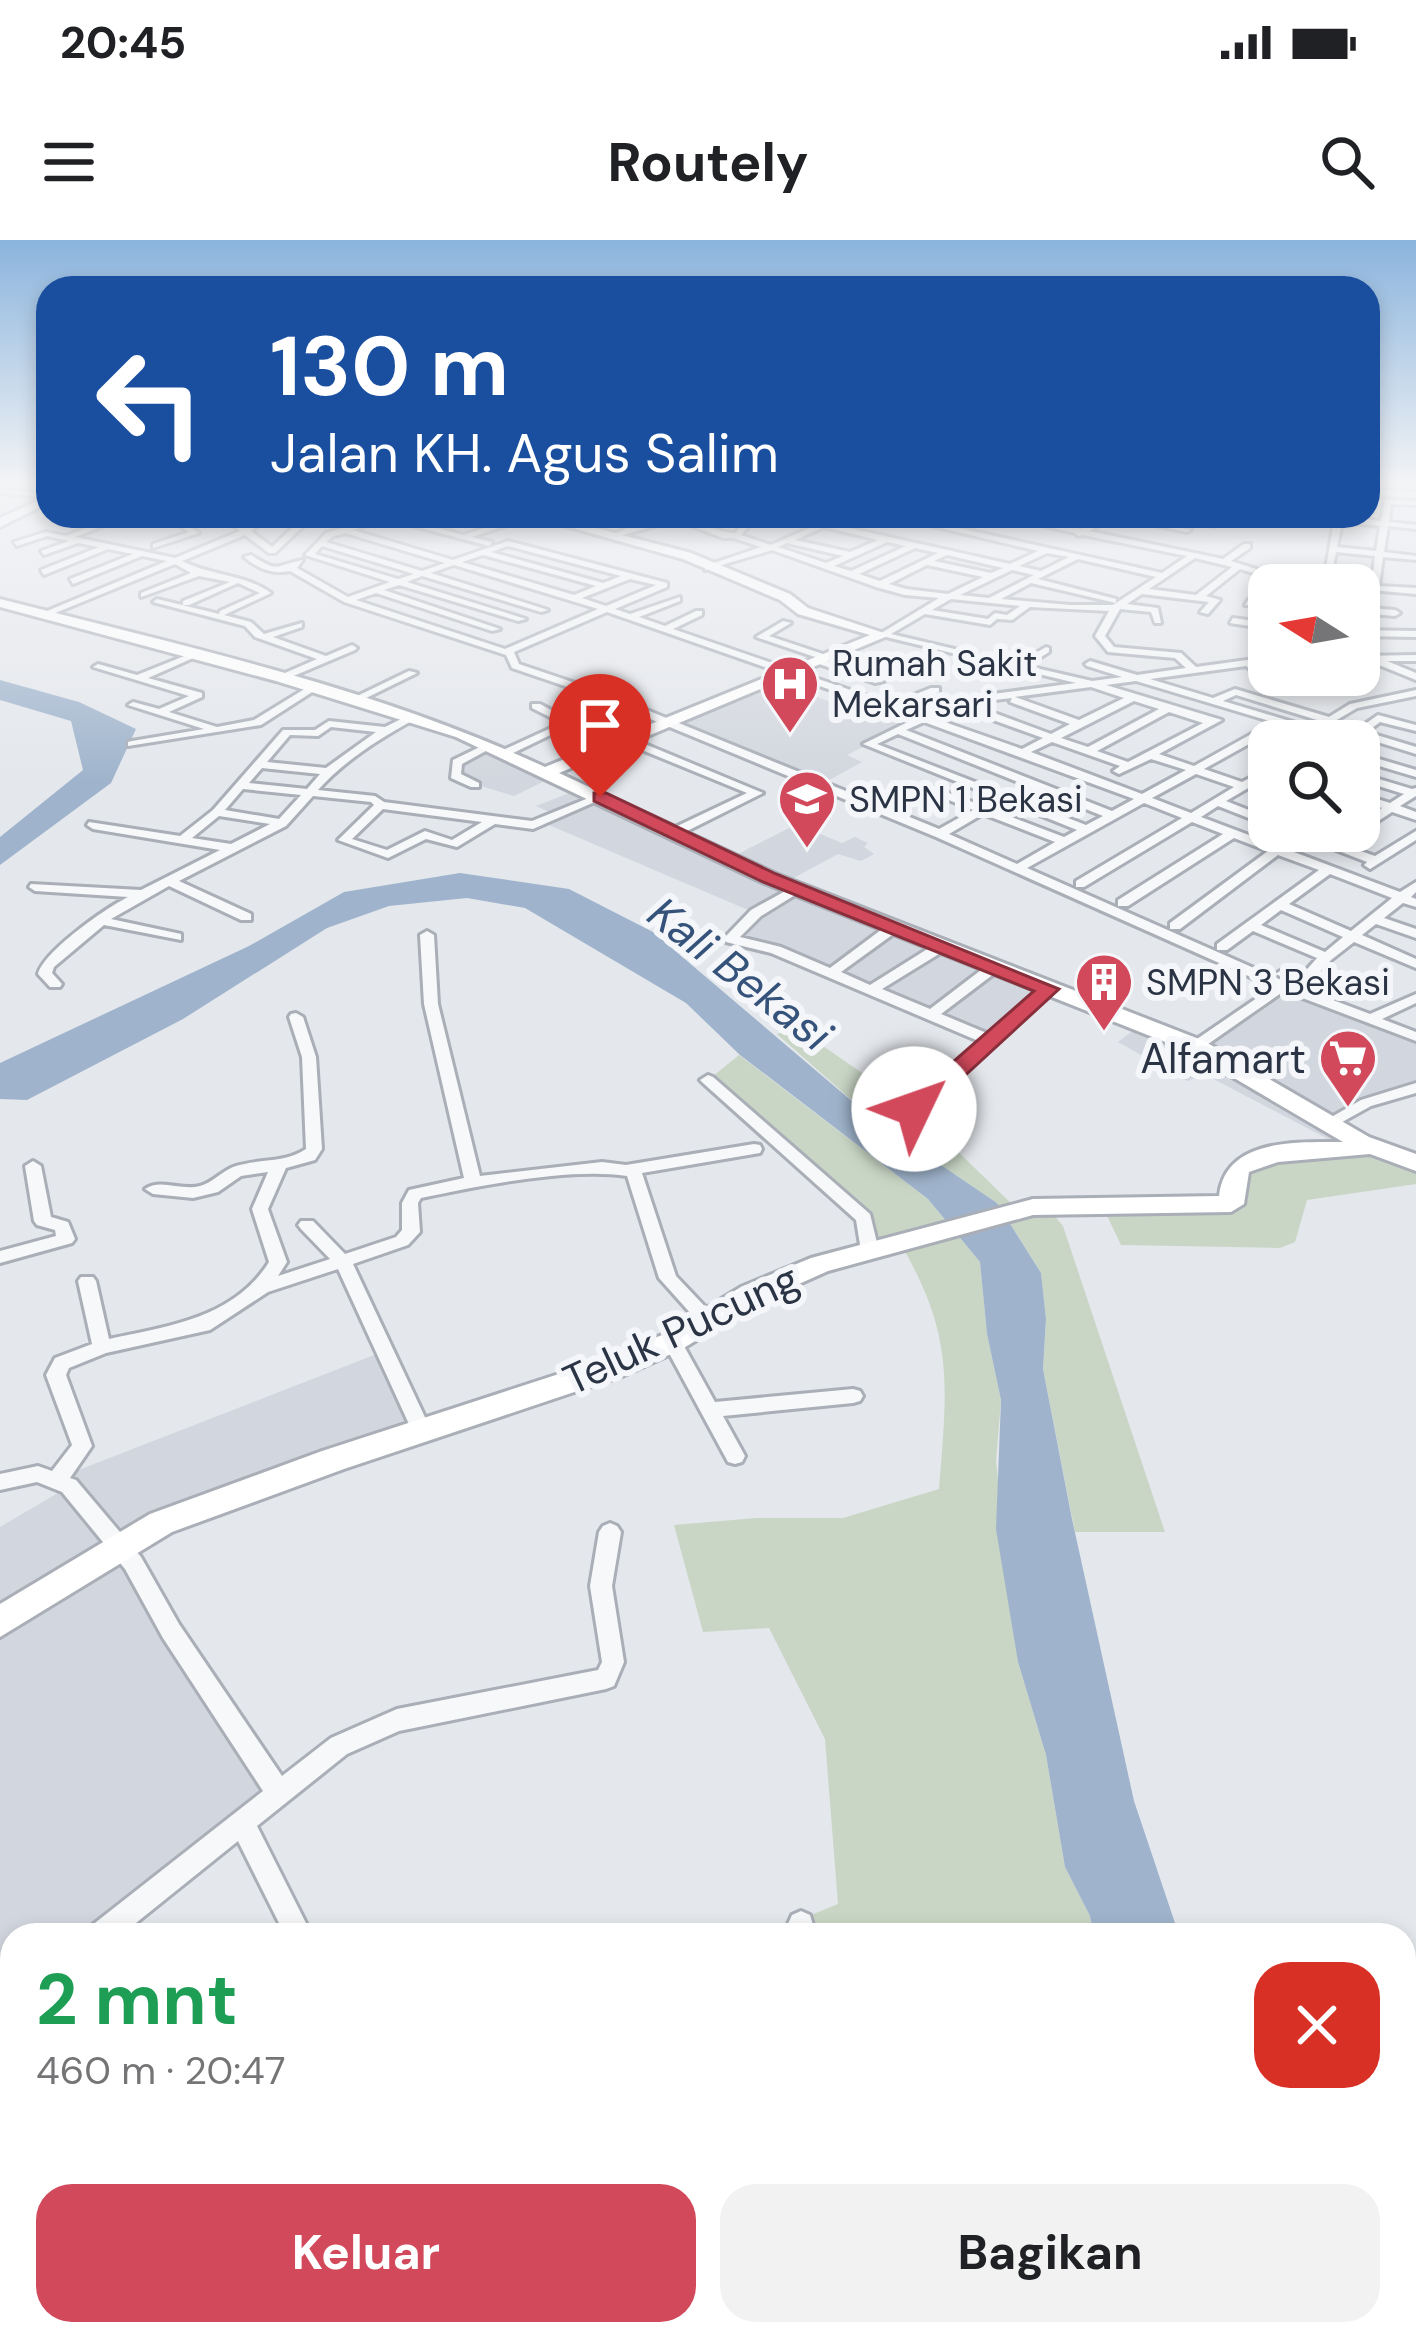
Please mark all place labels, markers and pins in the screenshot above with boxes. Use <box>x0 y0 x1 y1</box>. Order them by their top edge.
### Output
place label: Rumah Sakit Mekarsari <box>832 640 1037 728</box>
hospital icon: Rumah Sakit Mekarsari <box>759 653 821 735</box>
pin <box>549 674 651 797</box>
school or university icon: SMPN 1 Bekasi <box>776 768 838 850</box>
place label: SMPN 1 Bekasi <box>849 776 1083 823</box>
building icon: SMPN 3 Bekasi <box>1073 951 1135 1033</box>
place label: SMPN 3 Bekasi <box>1146 959 1390 1006</box>
supermarket icon: Alfamart <box>1317 1027 1379 1109</box>
place label: Alfamart <box>1140 1031 1306 1086</box>

